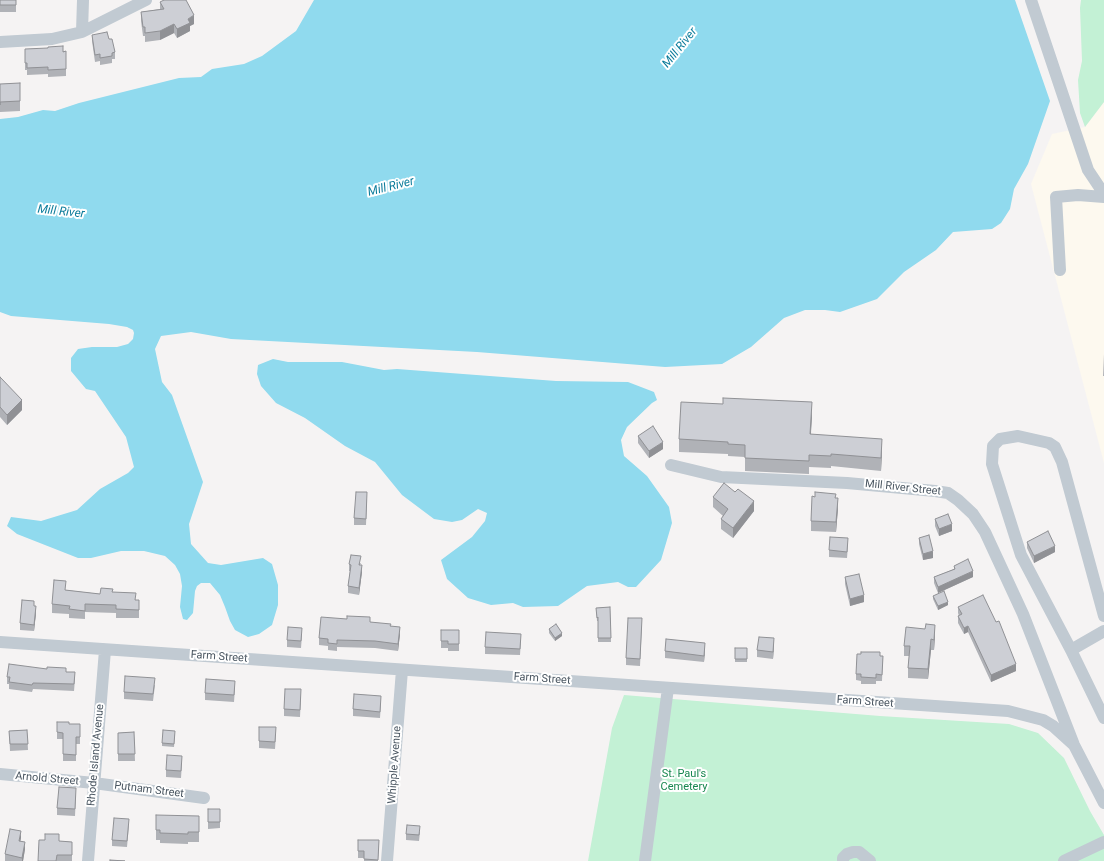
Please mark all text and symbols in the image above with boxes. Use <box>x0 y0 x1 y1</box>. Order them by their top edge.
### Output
water label: Mill River <box>660 25 700 71</box>
water label: Mill River <box>366 174 416 200</box>
water label: Mill River <box>37 202 85 222</box>
street label: Mill River Street <box>864 477 942 499</box>
street label: Farm Street <box>190 648 248 666</box>
street label: Farm Street <box>513 670 571 688</box>
street label: Farm Street <box>836 693 894 711</box>
street label: Rhode Island Avenue <box>85 704 107 806</box>
street label: Whipple Avenue <box>386 726 404 804</box>
park label: St. Paul's Cemetery <box>661 767 707 793</box>
street label: Arnold Street <box>15 770 79 788</box>
street label: Putnam Street <box>113 779 185 801</box>

